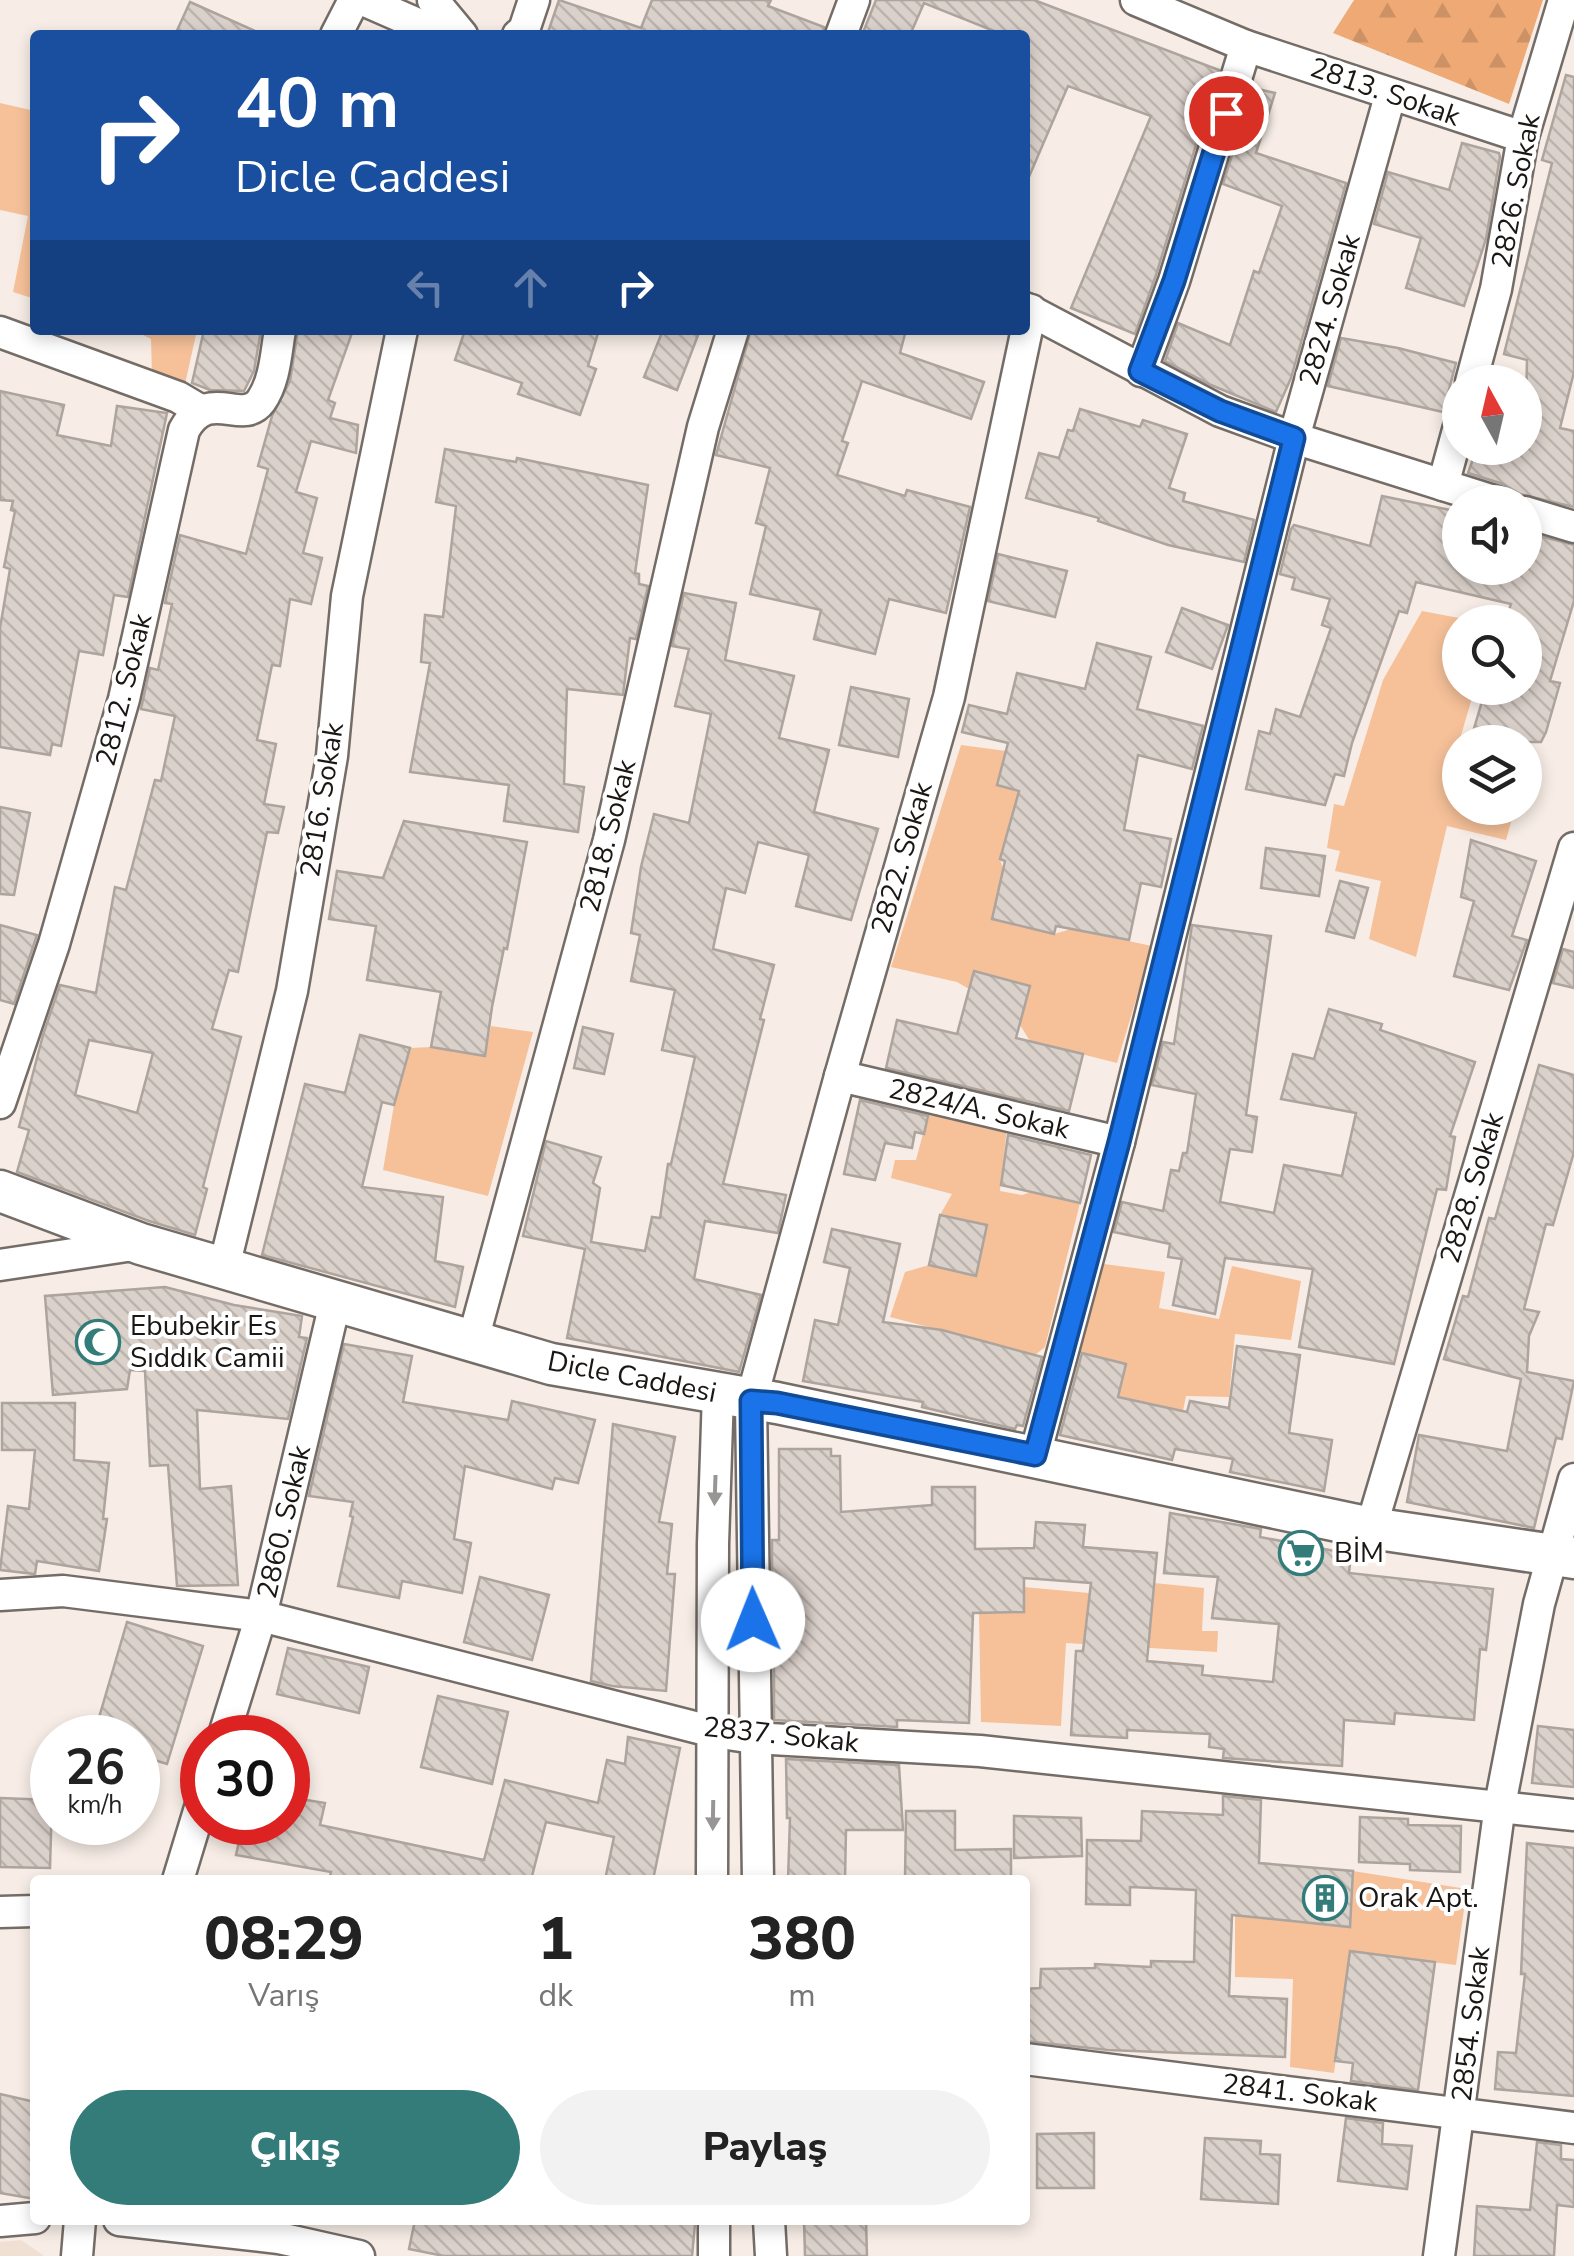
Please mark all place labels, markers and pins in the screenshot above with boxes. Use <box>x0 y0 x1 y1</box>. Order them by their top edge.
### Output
pin <box>1184 71 1269 156</box>
place label: Ebubekir Es Sıddık Camii <box>130 1307 284 1377</box>
mosque icon: Ebubekir Es Sıddık Camii <box>75 1319 121 1365</box>
supermarket icon: BİM <box>1278 1530 1324 1576</box>
place label: BİM <box>1334 1534 1384 1572</box>
building icon: Orak Apt. <box>1302 1875 1348 1921</box>
place label: Orak Apt. <box>1358 1879 1479 1917</box>

